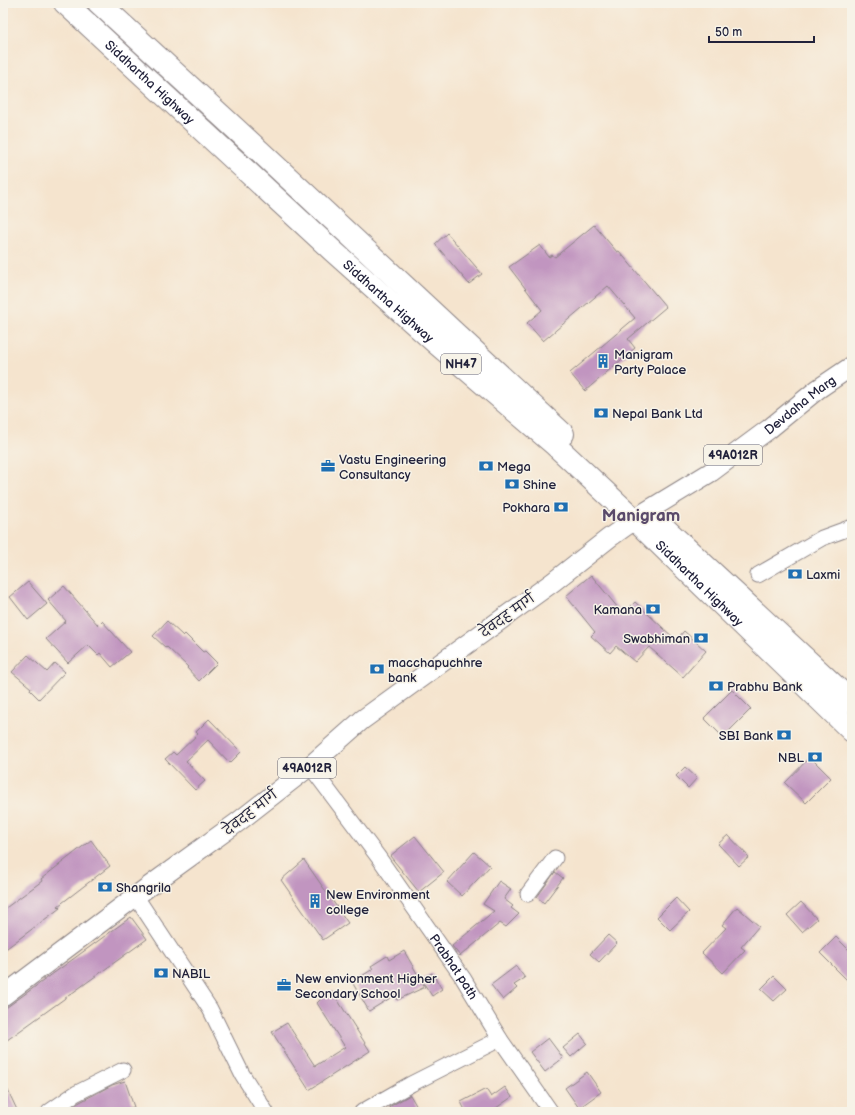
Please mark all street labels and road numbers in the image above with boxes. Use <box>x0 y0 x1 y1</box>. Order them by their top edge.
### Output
street label: Siddhartha Highway <box>101 37 198 128</box>
street label: Siddhartha Highway <box>339 257 437 346</box>
road number: NH47 <box>441 354 481 374</box>
street label: Devdaha Marg <box>762 372 839 438</box>
road number: 49A012R <box>704 445 762 465</box>
street label: Siddhartha Highway <box>652 537 746 630</box>
street label: देवदह मार्ग <box>474 587 539 642</box>
road number: 49A012R <box>278 758 336 778</box>
street label: देवदह मार्ग <box>217 783 282 839</box>
street label: Prabhat path <box>426 931 481 1003</box>

